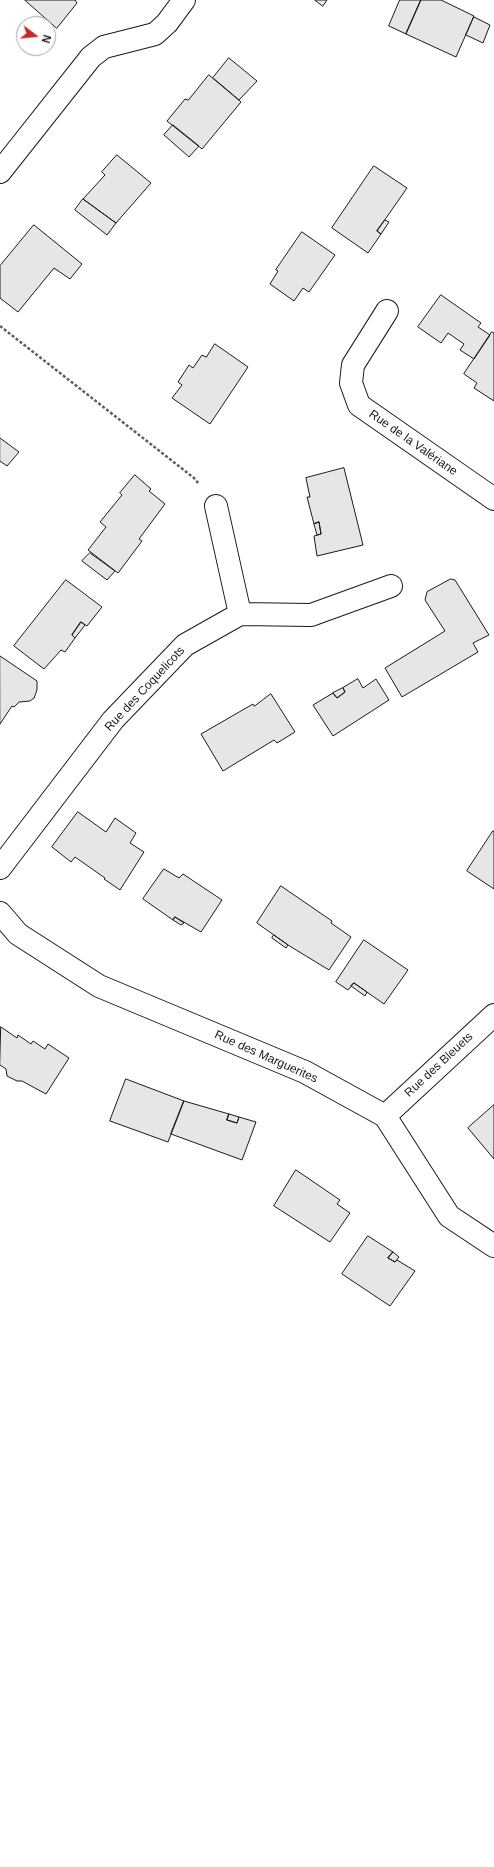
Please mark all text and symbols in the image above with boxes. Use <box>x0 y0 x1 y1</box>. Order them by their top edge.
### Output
north arrow <box>16 16 56 56</box>
text: N <box>40 34 53 45</box>
street label: Rue de la Valériane <box>366 407 460 479</box>
street label: Rue des Coquelicots <box>102 644 188 734</box>
street label: Rue des Marguerites <box>212 1028 320 1086</box>
street label: Rue des Bleuets <box>402 1030 476 1100</box>

